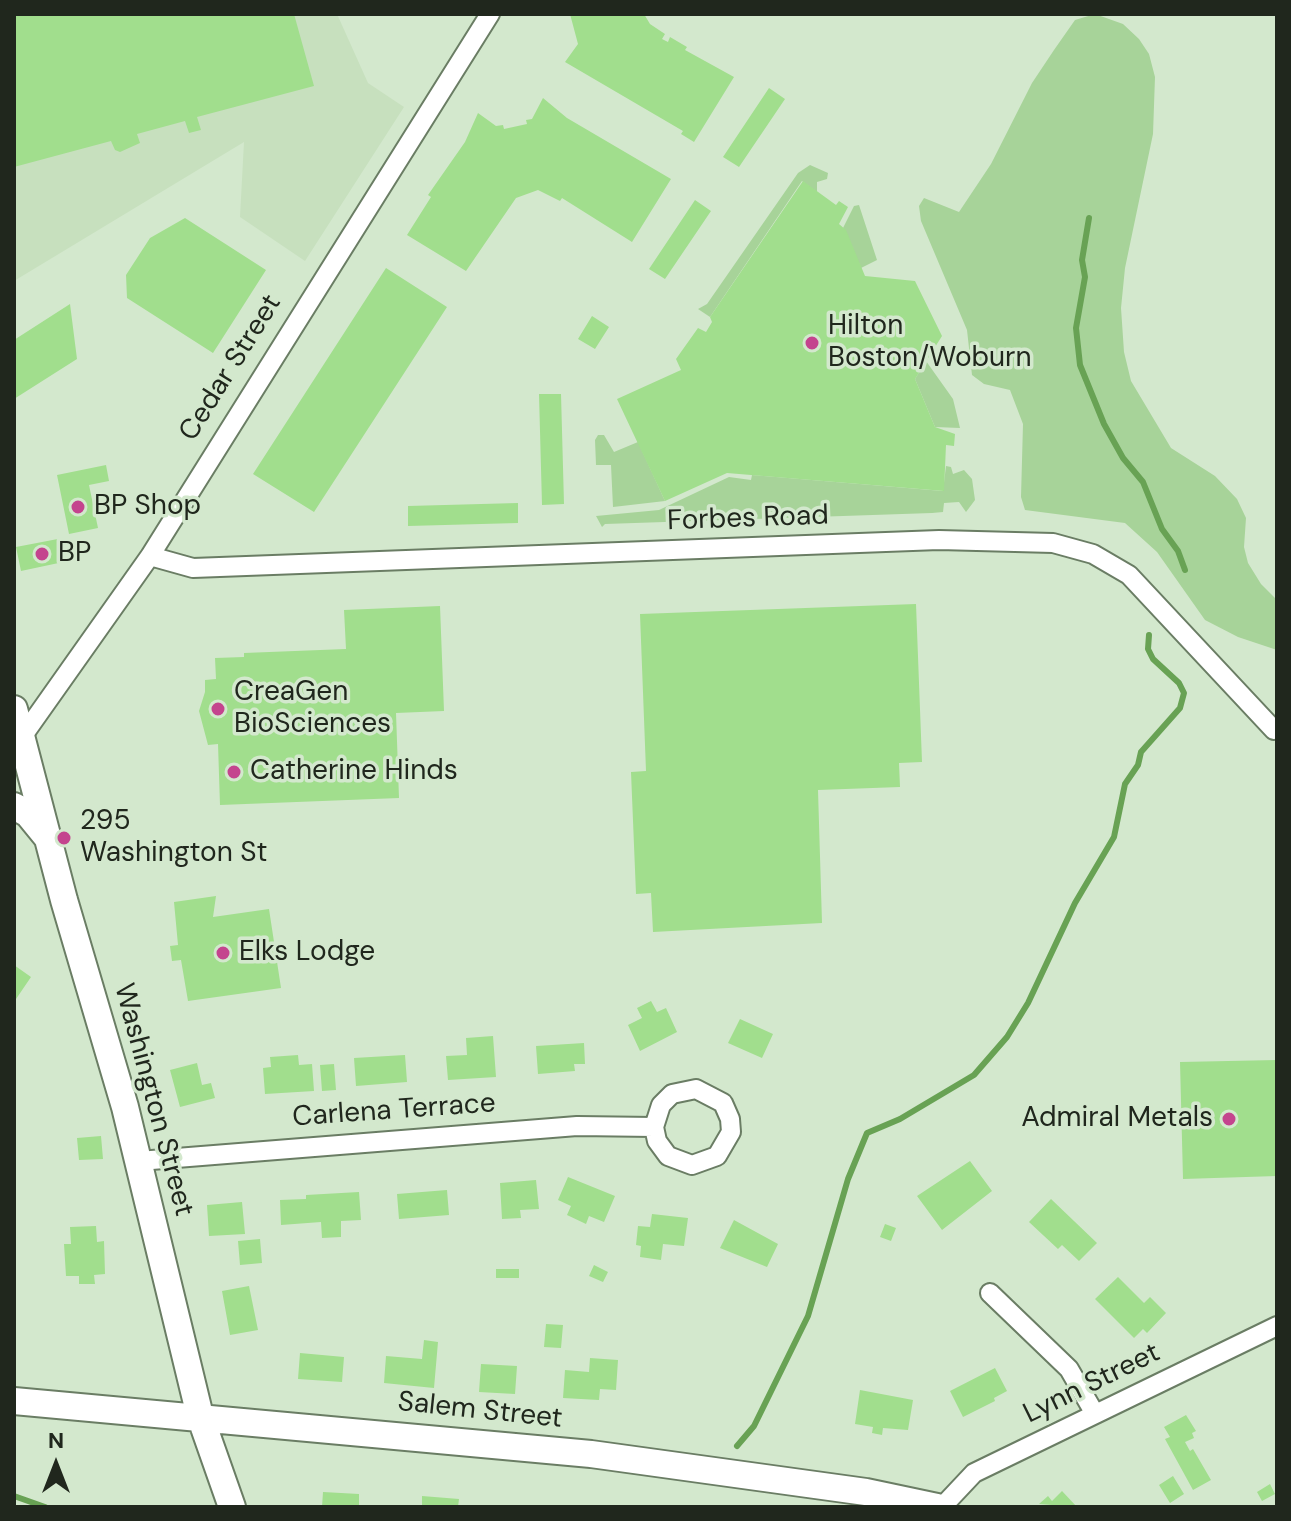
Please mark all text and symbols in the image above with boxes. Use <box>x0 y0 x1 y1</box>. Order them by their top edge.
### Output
street label: Cedar Street <box>173 289 289 447</box>
place label: Hilton Boston/Woburn <box>828 310 1032 376</box>
marker: Hilton Boston/Woburn <box>803 334 821 352</box>
place label: BP Shop <box>94 490 201 524</box>
marker: BP Shop <box>69 498 87 516</box>
street label: Forbes Road <box>667 499 829 539</box>
place label: BP <box>58 537 91 571</box>
marker: BP <box>33 545 51 563</box>
place label: CreaGen BioSciences <box>234 676 391 742</box>
marker: CreaGen BioSciences <box>209 700 227 718</box>
place label: Catherine Hinds <box>250 755 458 789</box>
marker: Catherine Hinds <box>225 763 243 781</box>
place label: 295 Washington St <box>80 805 267 871</box>
marker: 295 Washington St <box>55 829 73 847</box>
place label: Elks Lodge <box>239 936 375 970</box>
marker: Elks Lodge <box>214 944 232 962</box>
street label: Washington Street <box>106 980 200 1220</box>
street label: Carlena Terrace <box>291 1087 497 1135</box>
place label: Admiral Metals <box>1021 1102 1213 1136</box>
marker: Admiral Metals <box>1220 1110 1238 1128</box>
street label: Lynn Street <box>1018 1337 1166 1431</box>
street label: Salem Street <box>396 1386 564 1436</box>
north arrow <box>16 1425 96 1505</box>
text: N <box>48 1426 64 1455</box>

